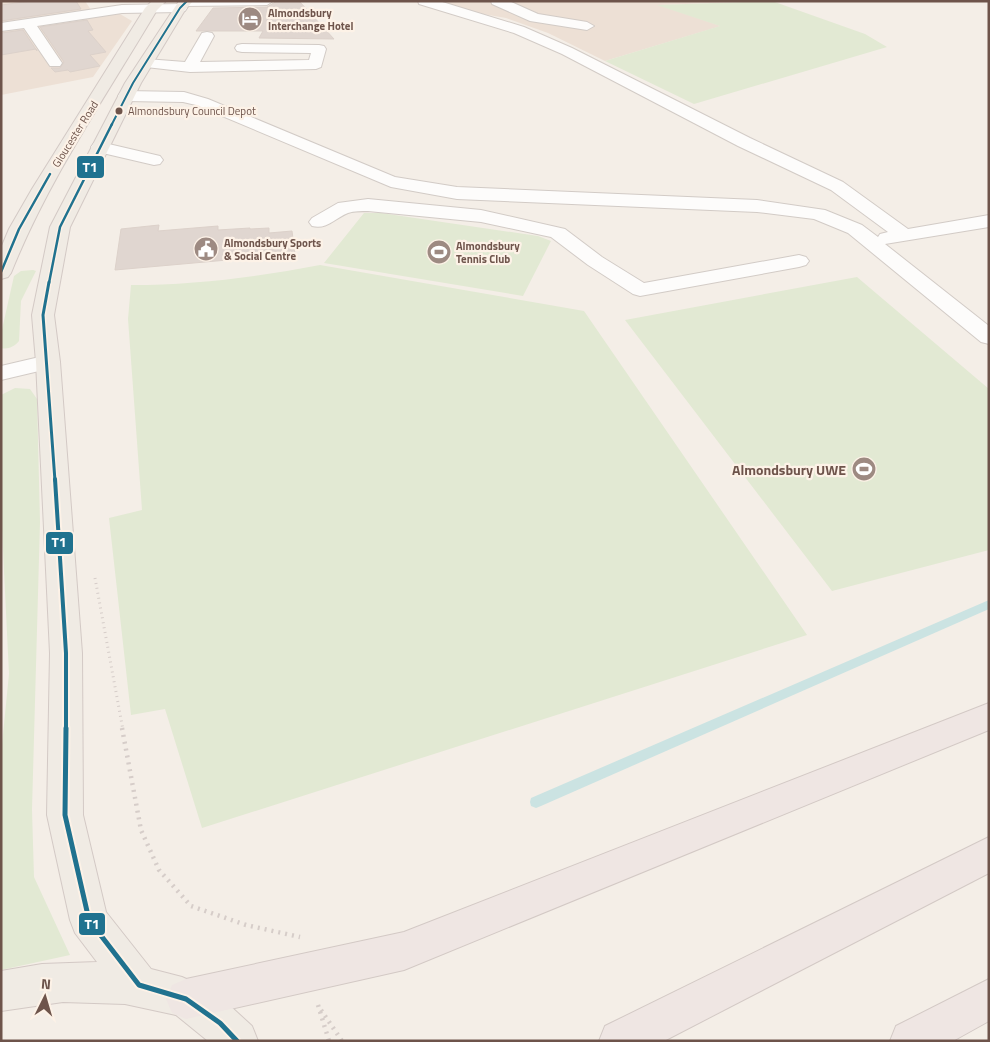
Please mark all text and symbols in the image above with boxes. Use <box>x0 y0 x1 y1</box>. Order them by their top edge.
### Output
place label: Almondsbury Interchange Hotel <box>268 5 353 34</box>
hotel icon: Almondsbury Interchange Hotel <box>237 6 263 32</box>
street label: Gloucester Road <box>48 97 102 170</box>
place label: Almondsbury Council Depot <box>128 103 256 119</box>
marker: Almondsbury Council Depot <box>114 106 124 116</box>
line badge: T1 <box>76 155 105 179</box>
text: T1 <box>82 156 98 177</box>
place label: Almondsbury Sports & Social Centre <box>224 235 321 264</box>
public building icon: Almondsbury Sports & Social Centre <box>193 236 219 262</box>
place label: Almondsbury Tennis Club <box>456 238 520 267</box>
sports icon: Almondsbury Tennis Club <box>426 239 452 265</box>
sports icon: Almondsbury UWE <box>851 456 877 482</box>
place label: Almondsbury UWE <box>732 459 846 480</box>
line badge: T1 <box>45 531 74 555</box>
text: T1 <box>51 531 67 552</box>
line badge: T1 <box>78 912 106 936</box>
text: T1 <box>84 913 100 934</box>
north arrow <box>20 972 70 1022</box>
text: N <box>40 973 52 994</box>

